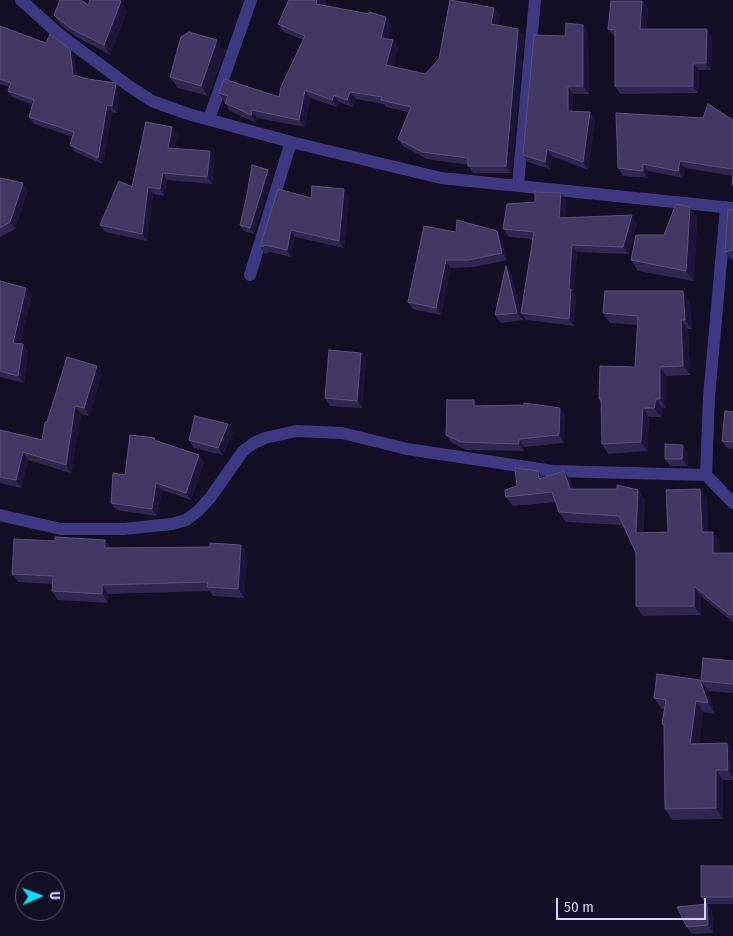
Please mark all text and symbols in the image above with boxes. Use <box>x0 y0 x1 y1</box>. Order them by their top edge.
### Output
north arrow <box>15 871 65 921</box>
scale bar <box>558 888 708 920</box>
text: U <box>46 891 63 900</box>
text: 50 m <box>564 898 594 916</box>

